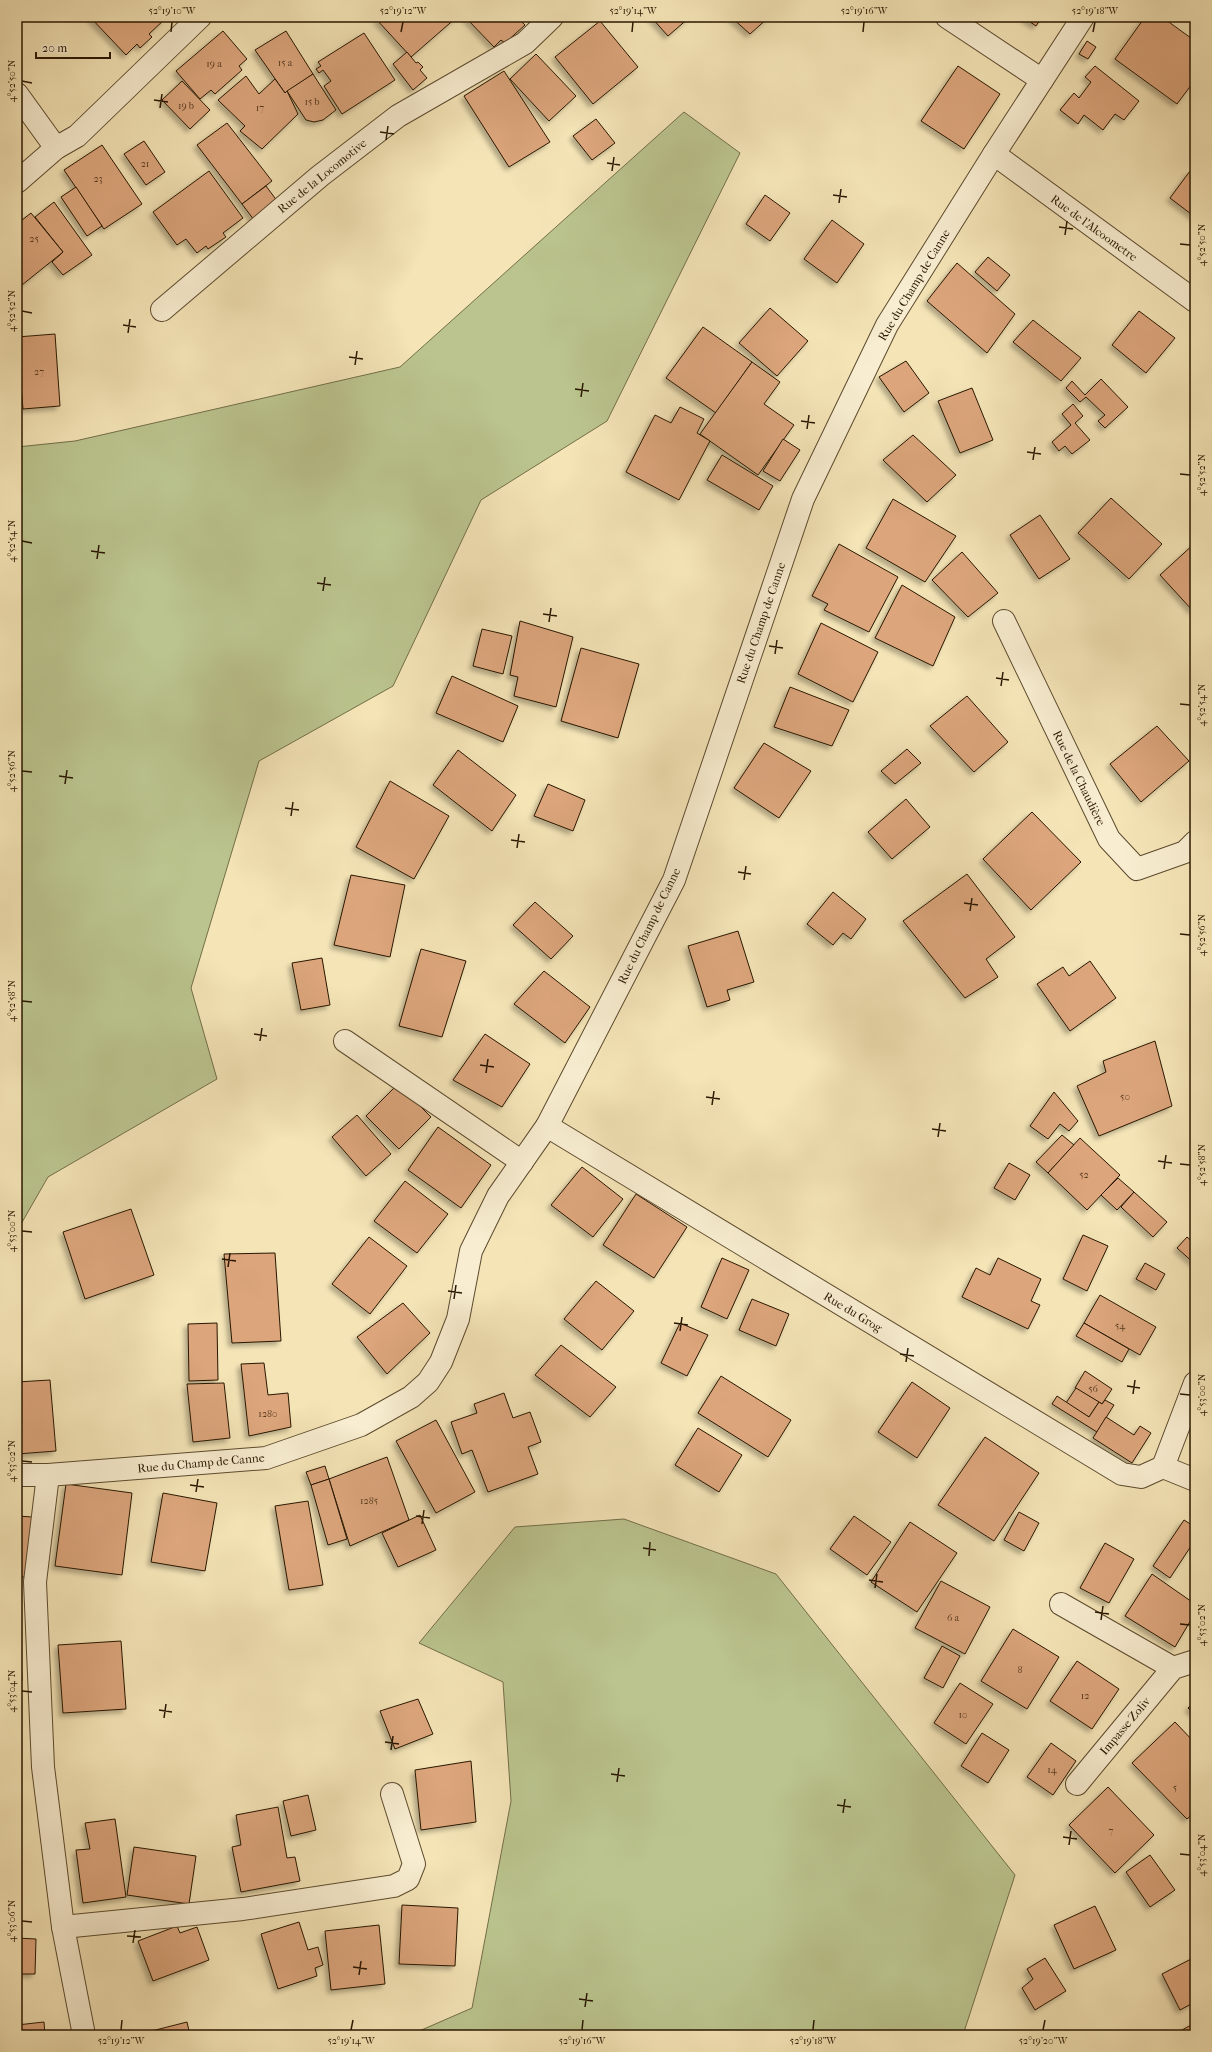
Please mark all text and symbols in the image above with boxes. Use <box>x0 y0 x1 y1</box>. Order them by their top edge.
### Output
text: 52°19'10"W <box>149 5 197 17</box>
text: 52°19'12"W <box>380 5 427 17</box>
text: 52°19'14"W <box>609 5 658 17</box>
text: 52°19'16"W <box>841 5 889 17</box>
text: 52°19'18"W <box>1072 5 1119 17</box>
scale bar <box>36 34 110 60</box>
text: 20 m <box>42 41 67 55</box>
house number: 15 a <box>278 57 293 69</box>
house number: 19 a <box>206 58 222 70</box>
text: 4°52'50"N <box>6 59 18 102</box>
house number: 15 b <box>304 96 320 108</box>
house number: 19 b <box>178 100 194 112</box>
house number: 17 <box>256 102 264 114</box>
street label: Rue de la Locomotive <box>275 136 369 216</box>
house number: 21 <box>141 158 149 170</box>
house number: 23 <box>93 173 103 185</box>
street label: Rue de l'Alcoometre <box>1048 192 1140 264</box>
text: 4°52'50"N <box>1196 223 1208 266</box>
street label: Rue du Champ de Canne <box>875 227 953 343</box>
house number: 25 <box>29 233 39 245</box>
text: 4°52'52"N <box>6 290 18 332</box>
house number: 27 <box>34 366 44 378</box>
text: 4°52'52"N <box>1196 454 1208 496</box>
text: 4°52'54"N <box>6 519 18 562</box>
street label: Rue du Champ de Canne <box>734 560 788 686</box>
text: 4°52'54"N <box>1196 683 1208 726</box>
street label: Rue de la Chaudière <box>1050 728 1108 828</box>
text: 4°52'56"N <box>6 749 18 792</box>
street label: Rue du Champ de Canne <box>615 866 683 986</box>
text: 4°52'56"N <box>1196 913 1208 956</box>
text: 4°52'58"N <box>6 980 18 1022</box>
house number: 50 <box>1120 1091 1130 1103</box>
text: 4°52'58"N <box>1196 1144 1208 1186</box>
house number: 52 <box>1079 1169 1089 1181</box>
text: 4°53'00"N <box>6 1209 18 1252</box>
street label: Rue du Grog <box>821 1289 885 1335</box>
house number: 54 <box>1115 1320 1126 1332</box>
text: 4°53'00"N <box>1196 1373 1208 1416</box>
house number: 56 <box>1088 1383 1098 1395</box>
house number: 1280 <box>258 1408 278 1420</box>
text: 4°53'02"N <box>6 1439 18 1482</box>
street label: Rue du Champ de Canne <box>137 1450 265 1476</box>
house number: 1285 <box>360 1495 378 1507</box>
text: 4°53'02"N <box>1196 1603 1208 1646</box>
house number: 6 a <box>947 1612 959 1624</box>
house number: 8 <box>1017 1664 1023 1676</box>
text: 4°53'04"N <box>6 1669 18 1712</box>
house number: 12 <box>1081 1690 1089 1702</box>
street label: Impasse Zoliv <box>1097 1694 1154 1758</box>
house number: 10 <box>958 1709 968 1721</box>
house number: 14 <box>1047 1764 1058 1776</box>
house number: 5 <box>1173 1782 1177 1794</box>
house number: 7 <box>1109 1825 1114 1837</box>
text: 4°53'04"N <box>1196 1833 1208 1876</box>
text: 4°53'06"N <box>6 1899 18 1942</box>
text: 52°19'12"W <box>98 2035 145 2047</box>
text: 52°19'14"W <box>327 2035 376 2047</box>
text: 52°19'16"W <box>559 2035 607 2047</box>
text: 52°19'18"W <box>790 2035 837 2047</box>
text: 52°19'20"W <box>1019 2035 1068 2047</box>

